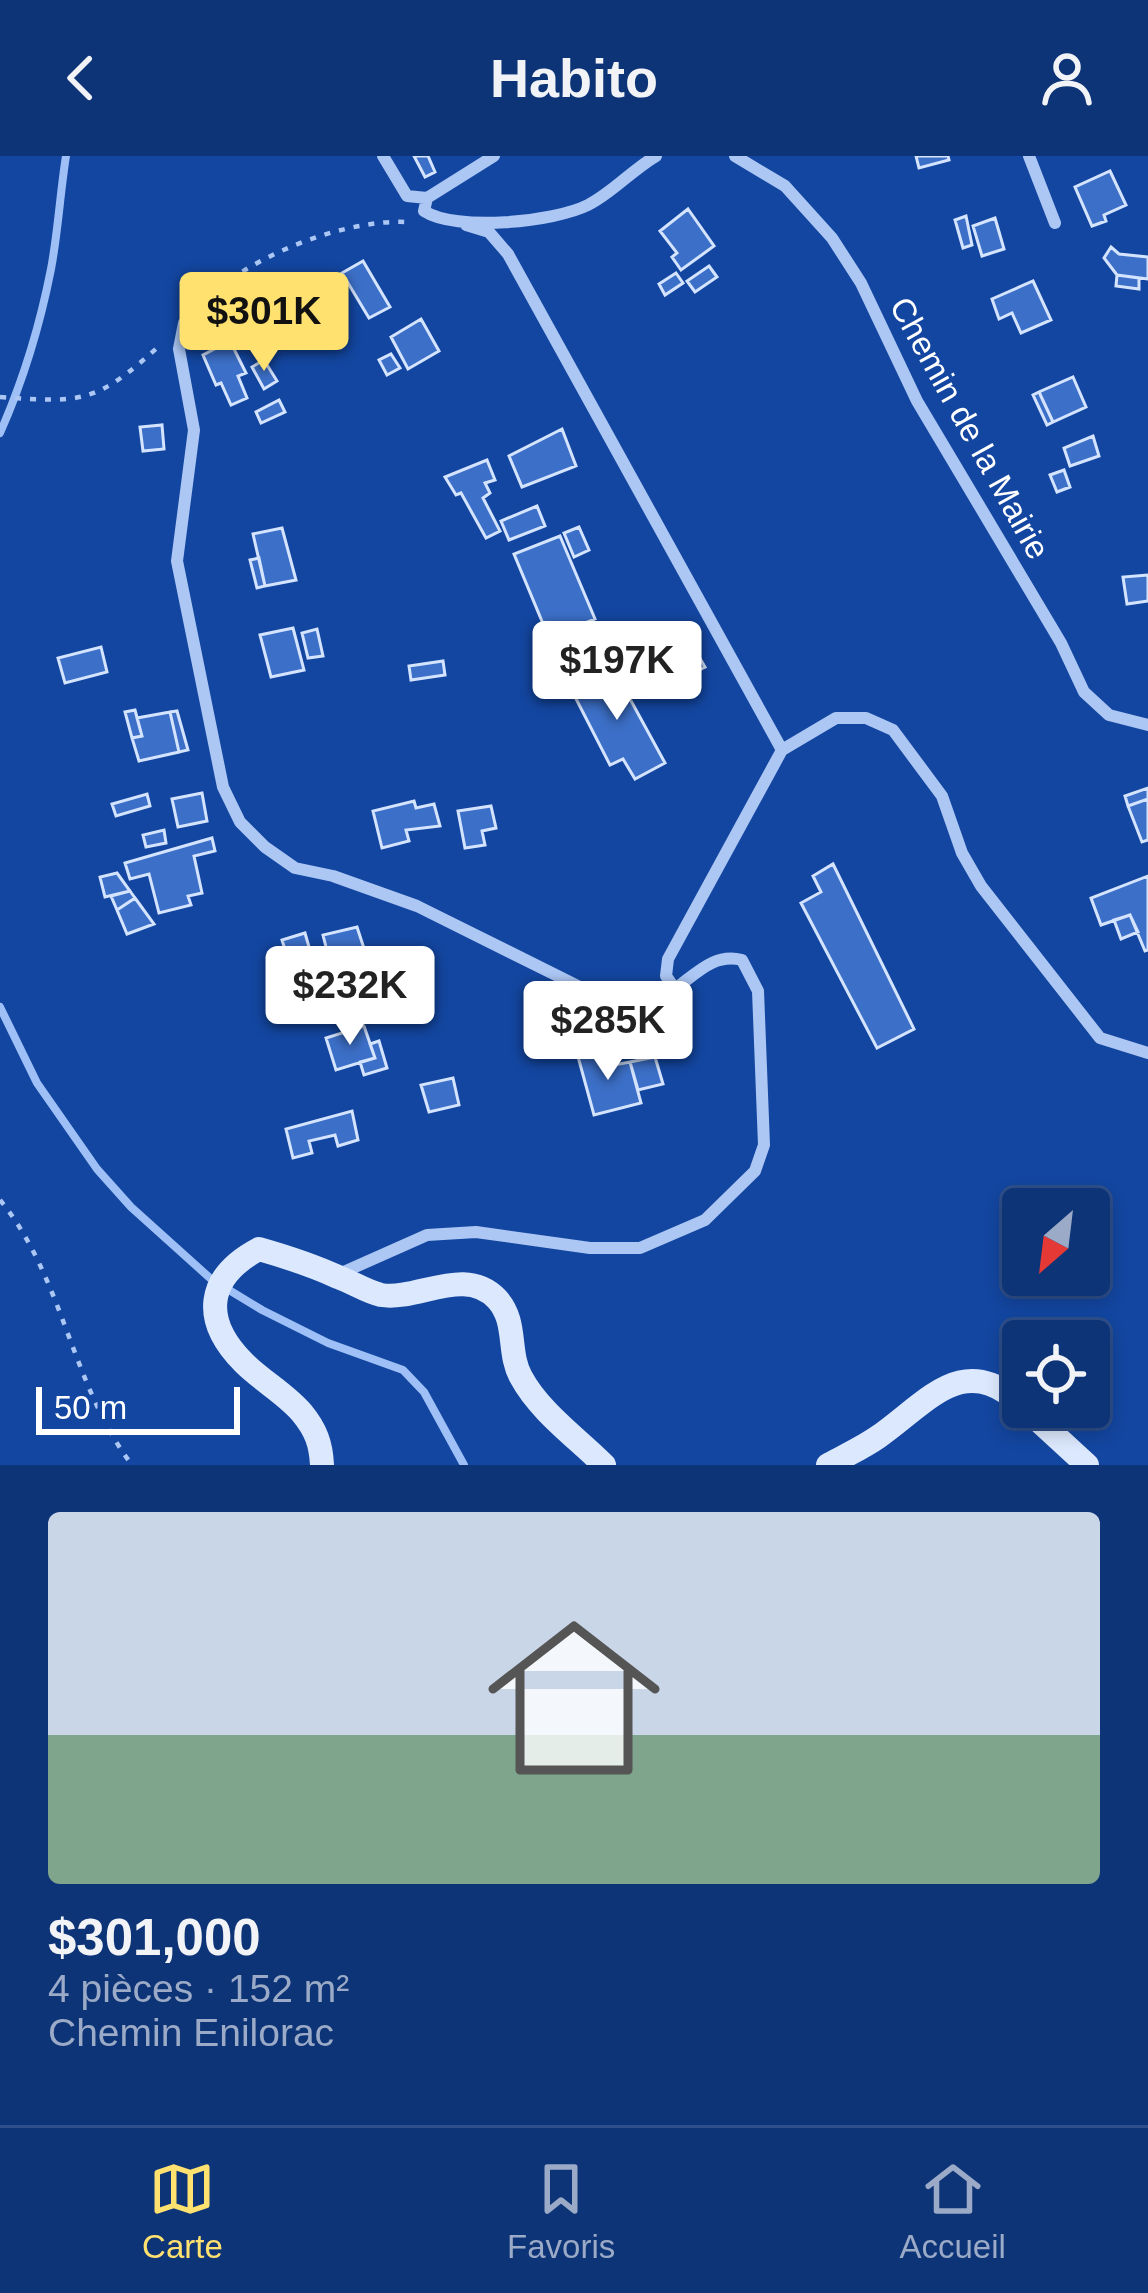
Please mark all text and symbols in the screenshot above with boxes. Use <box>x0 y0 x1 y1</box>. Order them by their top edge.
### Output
icon: back <box>48 45 114 111</box>
icon: person <box>1034 45 1100 111</box>
text: Habito <box>490 48 658 108</box>
pin: $301K <box>180 272 348 374</box>
text: $301K <box>207 289 321 332</box>
street label: Chemin de la Mairie <box>883 291 1057 565</box>
pin: $197K <box>533 621 701 723</box>
text: $197K <box>560 638 674 681</box>
pin: $232K <box>266 946 434 1048</box>
text: $232K <box>293 963 407 1006</box>
pin: $285K <box>524 981 692 1083</box>
text: $285K <box>551 998 665 1041</box>
north arrow <box>1002 1188 1110 1296</box>
map controls <box>1002 1188 1110 1428</box>
button: locate <box>1002 1320 1110 1428</box>
scale bar <box>36 1381 240 1434</box>
text: 50 m <box>54 1389 127 1426</box>
icon: home <box>466 1590 682 1806</box>
text: $301,000 <box>48 1909 261 1966</box>
text: 4 pièces · 152 m² <box>48 1967 349 2010</box>
text: Chemin Enilorac <box>48 2011 334 2054</box>
tab: Carte <box>142 2156 223 2266</box>
tab: Favoris <box>507 2156 615 2266</box>
tab: Accueil <box>899 2156 1006 2266</box>

